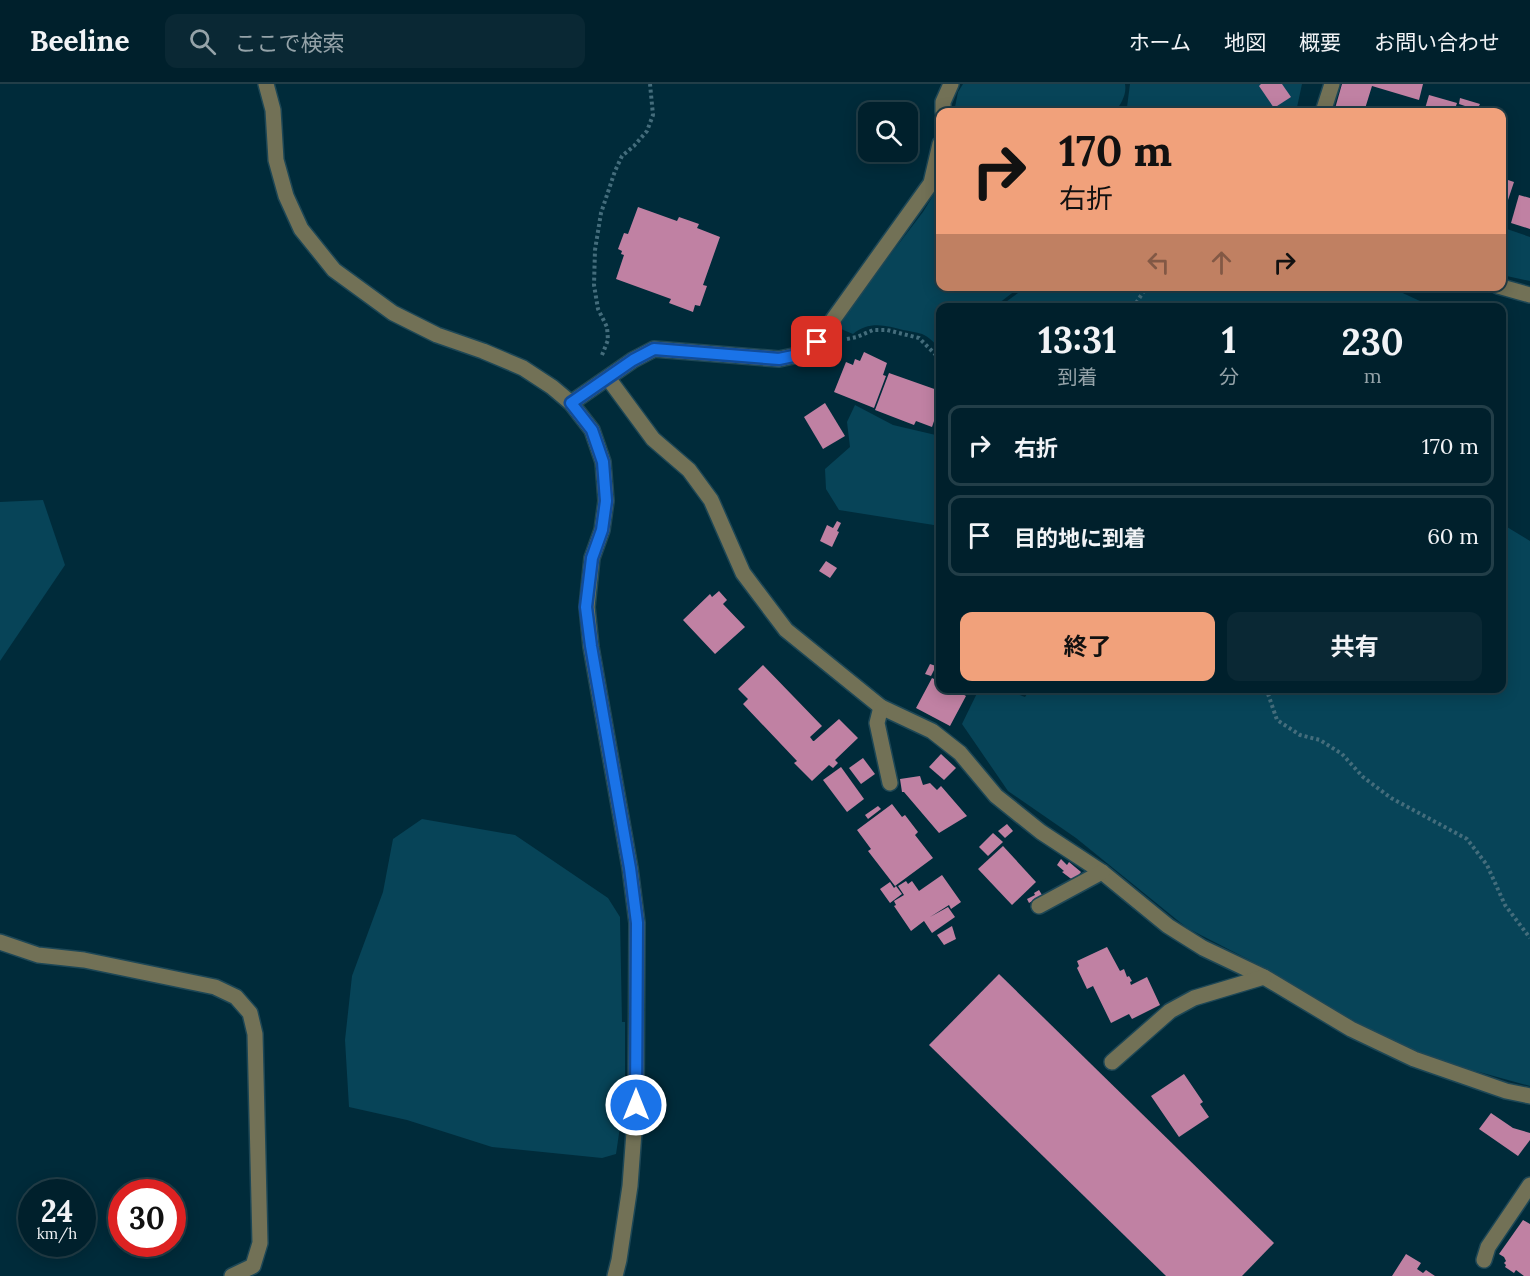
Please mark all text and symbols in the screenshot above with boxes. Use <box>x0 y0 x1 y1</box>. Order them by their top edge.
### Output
search box <box>165 14 585 68</box>
text: Beeline <box>30 23 129 59</box>
icon: search <box>186 25 219 58</box>
text: ここで検索 <box>234 29 344 57</box>
text: ホーム <box>1129 29 1191 56</box>
text: 地図 <box>1224 29 1266 56</box>
text: 概要 <box>1299 29 1341 56</box>
text: お問い合わせ <box>1374 29 1500 56</box>
map controls <box>858 102 918 162</box>
button: search <box>858 102 918 162</box>
text: 170 m <box>1059 124 1172 178</box>
icon: right <box>960 132 1038 210</box>
text: 右折 <box>1059 181 1113 215</box>
icon: left <box>1142 246 1175 279</box>
icon: ahead <box>1205 246 1238 279</box>
icon: right <box>1268 246 1301 279</box>
pin <box>791 316 842 367</box>
text: 13:31 <box>1038 317 1117 363</box>
text: 1 <box>1222 317 1236 363</box>
text: 230 <box>1341 319 1404 365</box>
icon: arrive <box>800 325 833 358</box>
text: m <box>1364 363 1382 388</box>
text: 到着 <box>1058 364 1098 389</box>
text: 分 <box>1219 364 1239 389</box>
icon: right <box>963 429 996 462</box>
text: 170 m <box>1422 432 1479 460</box>
text: 右折 <box>1014 434 1058 462</box>
icon: arrive <box>963 519 996 552</box>
text: 60 m <box>1427 522 1479 550</box>
text: 目的地に到着 <box>1014 524 1146 552</box>
button: 終了 <box>960 612 1215 681</box>
button: 共有 <box>1227 612 1482 681</box>
position arrow <box>604 1073 668 1137</box>
speed limit sign: 30 <box>108 1179 186 1257</box>
text: 24 <box>41 1192 73 1230</box>
text: km/h <box>37 1224 77 1243</box>

